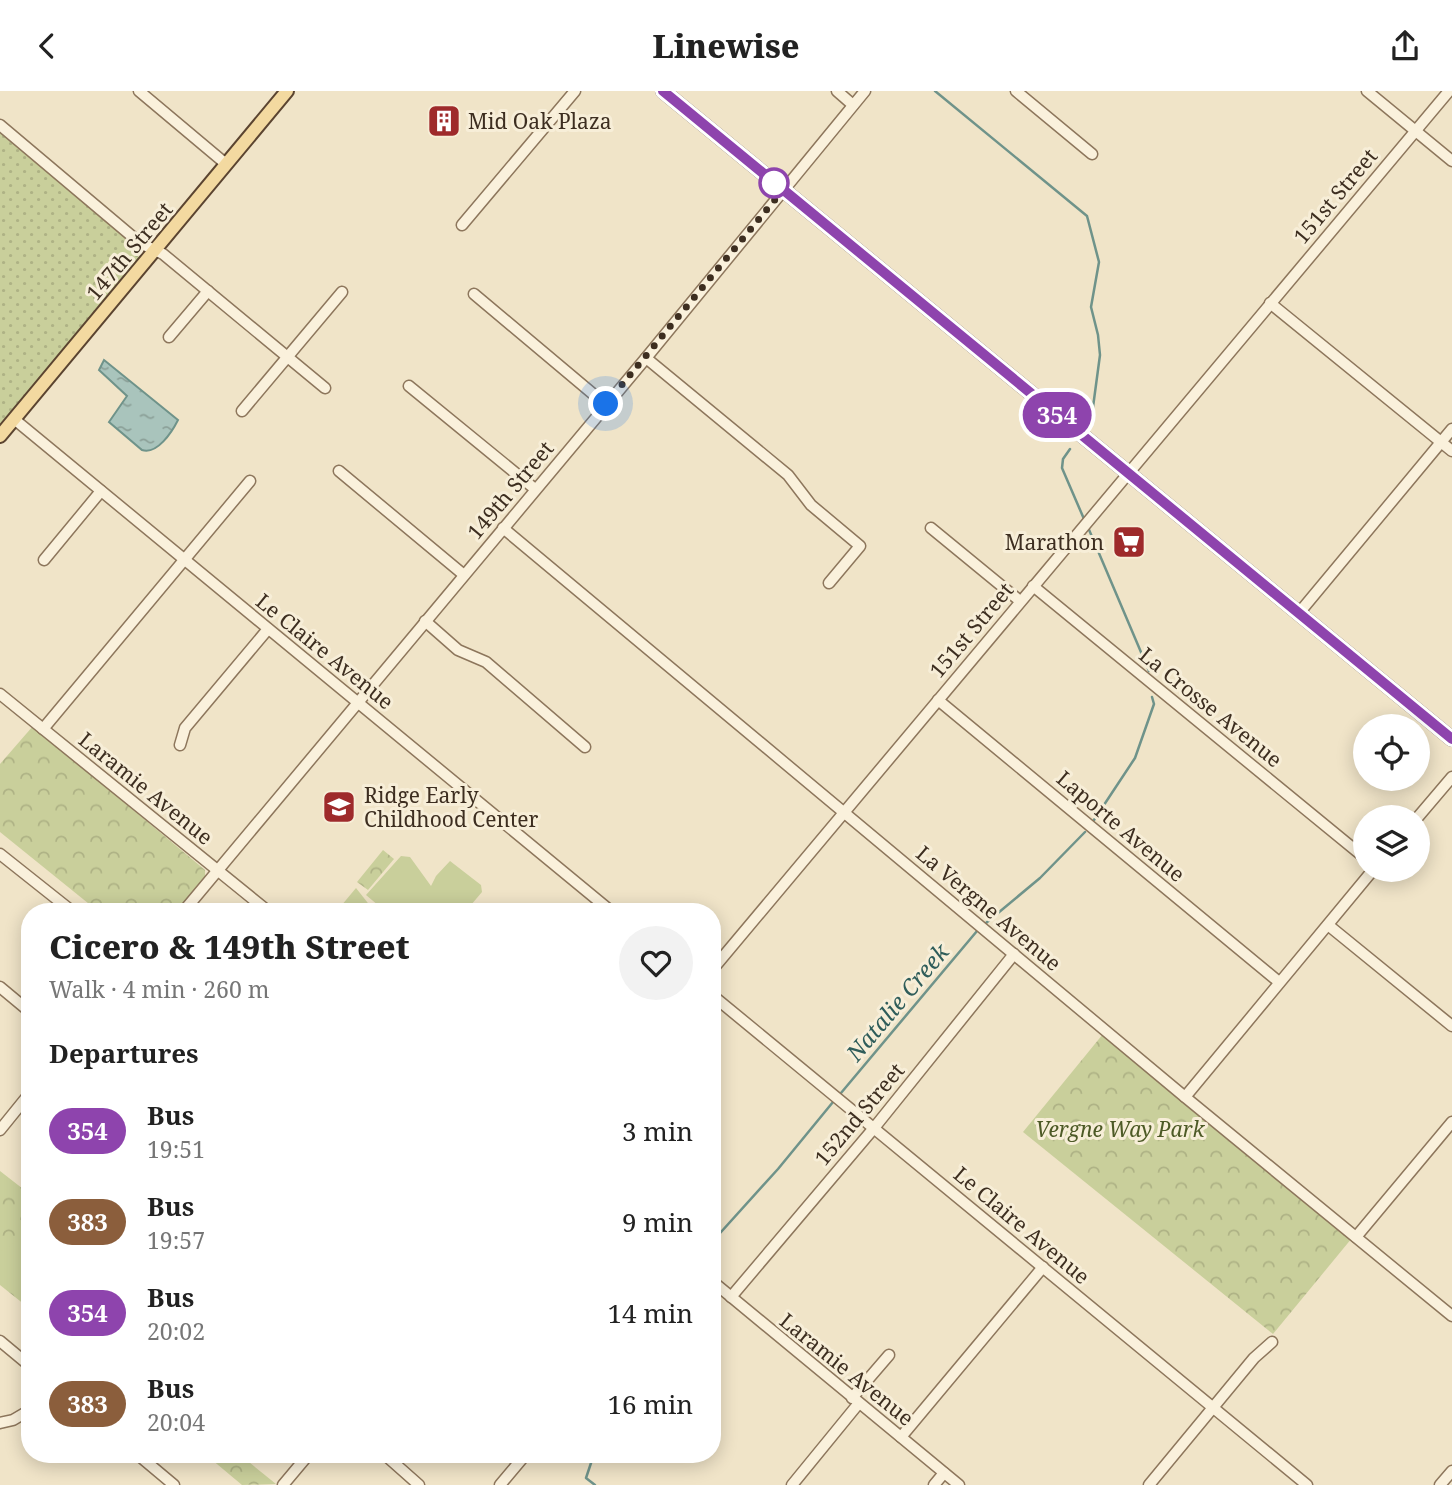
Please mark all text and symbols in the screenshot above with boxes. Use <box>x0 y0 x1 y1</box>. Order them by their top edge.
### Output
text: Linewise <box>653 24 799 67</box>
icon: back <box>28 27 66 65</box>
icon: share <box>1386 27 1424 65</box>
building icon: Mid Oak Plaza <box>425 102 463 140</box>
place label: Mid Oak Plaza <box>468 107 612 135</box>
street label: 151st Street <box>1287 143 1383 249</box>
unlabelled marker <box>759 168 789 198</box>
street label: 147th Street <box>80 196 178 306</box>
your location <box>588 386 623 421</box>
line badge: 354 <box>1017 392 1097 438</box>
text: 354 <box>1037 398 1077 431</box>
street label: 149th Street <box>461 435 559 545</box>
supermarket icon: Marathon <box>1110 523 1148 561</box>
place label: Marathon <box>1005 528 1104 556</box>
street label: 151st Street <box>923 577 1019 683</box>
street label: Le Claire Avenue <box>250 587 400 715</box>
street label: La Crosse Avenue <box>1134 641 1288 773</box>
map controls <box>1353 714 1430 882</box>
button: locate <box>1353 714 1430 791</box>
street label: Laramie Avenue <box>73 725 219 851</box>
street label: Laporte Avenue <box>1051 764 1191 888</box>
place label: Ridge Early Childhood Center <box>364 781 539 833</box>
school or university icon: Ridge Early Childhood Center <box>320 788 358 826</box>
button: layers <box>1353 805 1430 882</box>
street label: La Vergne Avenue <box>911 839 1067 977</box>
text: Cicero & 149th Street <box>49 924 410 969</box>
button: heart <box>619 926 693 1000</box>
water label: Natalie Creek <box>838 936 956 1068</box>
text: Walk · 4 min · 260 m <box>49 973 269 1005</box>
text: Departures <box>49 1035 199 1071</box>
street label: 152nd Street <box>808 1057 910 1171</box>
text: Bus <box>147 1097 194 1133</box>
text: 3 min <box>622 1113 693 1149</box>
text: 354 <box>67 1114 108 1147</box>
park label: Vergne Way Park <box>1036 1115 1205 1143</box>
text: 19:51 <box>147 1133 205 1165</box>
street label: Le Claire Avenue <box>948 1160 1096 1290</box>
text: Bus <box>147 1188 194 1224</box>
text: 9 min <box>622 1204 693 1240</box>
text: 383 <box>67 1205 108 1238</box>
text: 19:57 <box>147 1224 205 1256</box>
text: Bus <box>147 1279 194 1315</box>
text: 14 min <box>608 1295 693 1331</box>
text: 354 <box>67 1296 108 1329</box>
street label: Laramie Avenue <box>774 1306 920 1432</box>
text: 20:02 <box>147 1315 205 1347</box>
text: Bus <box>147 1370 194 1406</box>
text: 16 min <box>608 1386 693 1422</box>
text: 383 <box>67 1387 108 1420</box>
text: 20:04 <box>147 1406 205 1438</box>

